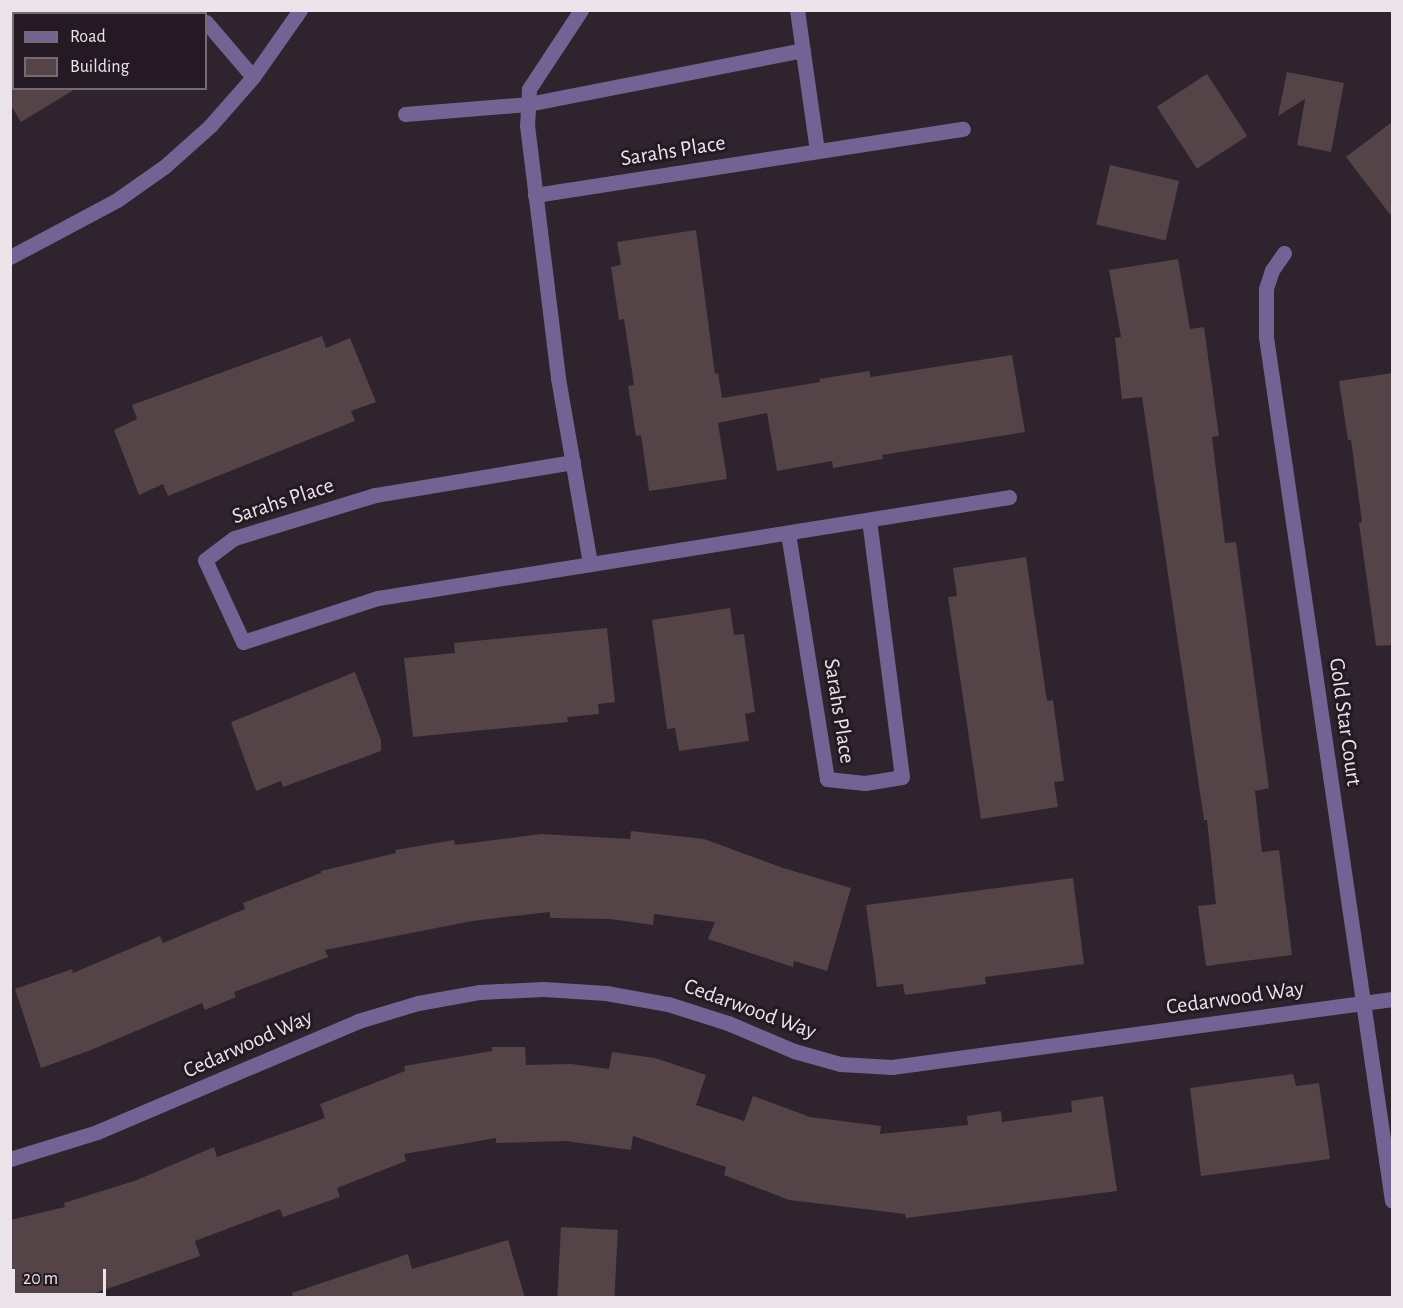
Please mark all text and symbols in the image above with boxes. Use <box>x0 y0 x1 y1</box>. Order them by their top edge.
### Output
legend <box>12 12 207 90</box>
text: Road <box>70 28 106 46</box>
text: Building <box>70 58 129 76</box>
street label: Sarahs Place <box>619 130 727 172</box>
street label: Sarahs Place <box>229 472 337 530</box>
street label: Gold Star Court <box>1323 656 1367 788</box>
street label: Sarahs Place <box>818 657 860 765</box>
street label: Cedarwood Way <box>680 973 820 1045</box>
street label: Cedarwood Way <box>1164 975 1306 1021</box>
street label: Cedarwood Way <box>179 1004 317 1084</box>
scale bar <box>15 1257 110 1295</box>
text: 20 m <box>23 1270 58 1288</box>

